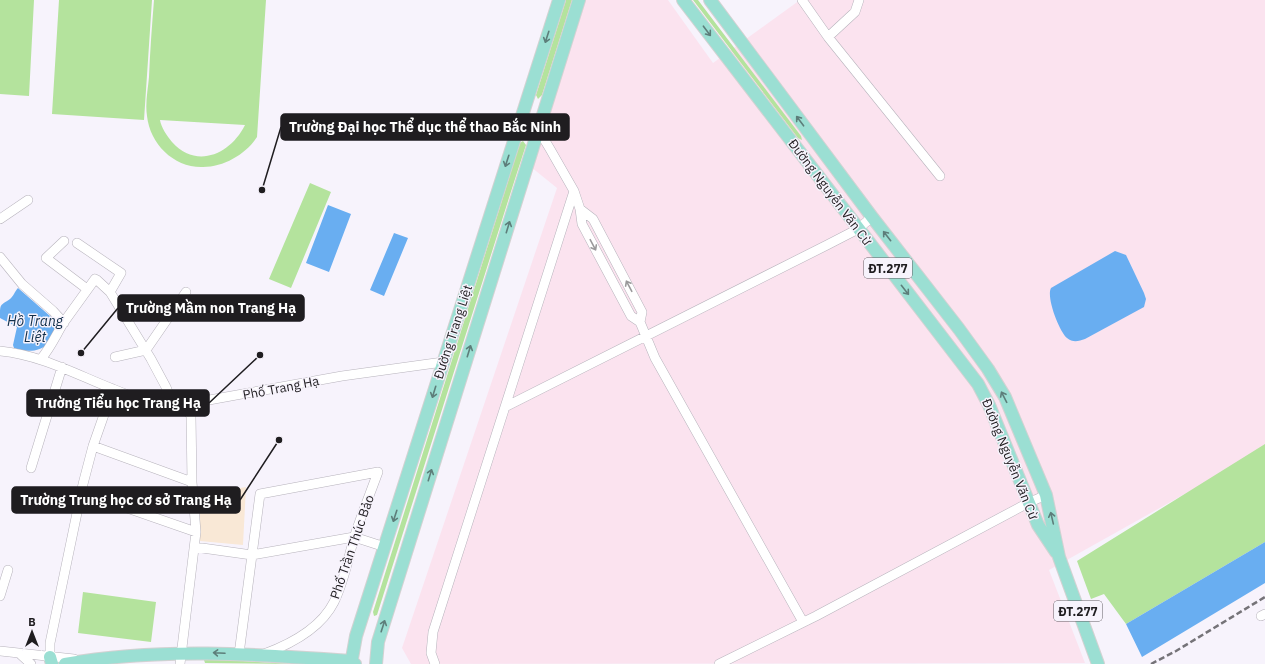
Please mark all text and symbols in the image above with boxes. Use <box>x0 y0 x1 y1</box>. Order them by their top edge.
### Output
one-way arrow <box>702 26 711 37</box>
one-way arrow <box>543 30 550 43</box>
callout: Trường Đại học Thể dục thể thao Bắc Ninh <box>281 114 569 140</box>
one-way arrow <box>796 116 804 127</box>
text: Trường Đại học Thể dục thể thao Bắc Ninh <box>289 117 561 136</box>
street label: Đường Nguyễn Văn Cừ <box>785 136 876 249</box>
one-way arrow <box>503 155 511 167</box>
one-way arrow <box>505 221 512 234</box>
one-way arrow <box>883 230 891 241</box>
one-way arrow <box>590 239 598 251</box>
road number: ĐT.277 <box>864 258 912 278</box>
one-way arrow <box>625 280 632 292</box>
street label: Đường Trang Liệt <box>430 283 476 381</box>
one-way arrow <box>901 284 909 295</box>
callout: Trường Mầm non Trang Hạ <box>118 295 304 321</box>
text: Trường Mầm non Trang Hạ <box>126 298 296 317</box>
water label: Hồ Trang Liệt <box>7 312 64 346</box>
one-way arrow <box>466 345 473 358</box>
street label: Phố Trang Hạ <box>241 372 321 404</box>
one-way arrow <box>430 385 437 398</box>
callout: Trường Tiểu học Trang Hạ <box>27 390 209 416</box>
one-way arrow <box>1000 392 1007 404</box>
text: Trường Tiểu học Trang Hạ <box>35 393 201 412</box>
street label: Đường Nguyễn Văn Cừ <box>978 396 1042 522</box>
one-way arrow <box>427 469 434 482</box>
callout: Trường Trung học cơ sở Trang Hạ <box>12 487 240 513</box>
text: Trường Trung học cơ sở Trang Hạ <box>20 491 232 509</box>
street label: Phố Trần Thúc Bảo <box>326 493 378 601</box>
one-way arrow <box>391 509 398 522</box>
one-way arrow <box>1047 512 1055 525</box>
road number: ĐT.277 <box>1054 601 1102 621</box>
north arrow <box>12 612 52 652</box>
text: B <box>28 615 36 629</box>
one-way arrow <box>380 620 387 633</box>
one-way arrow <box>213 650 226 657</box>

